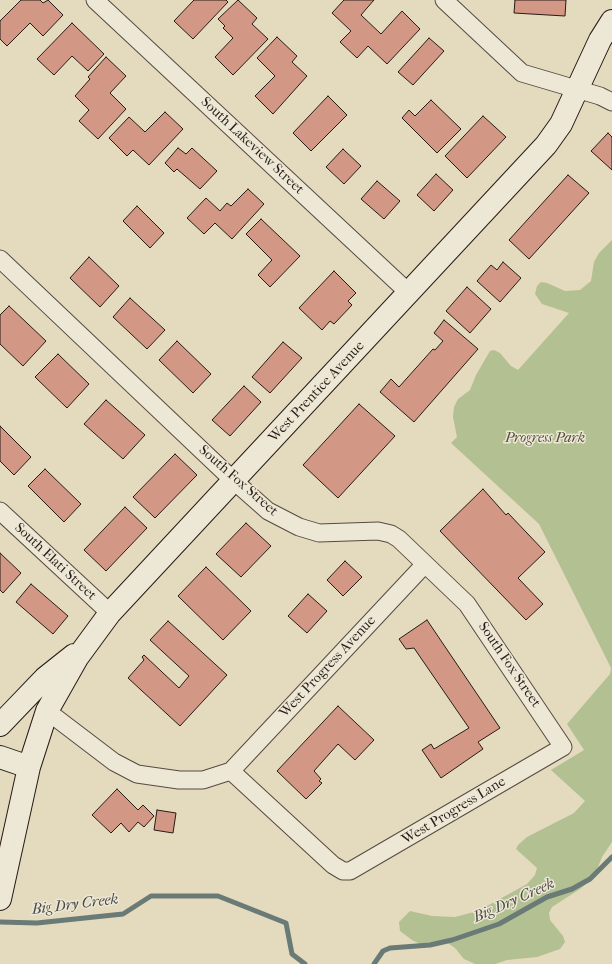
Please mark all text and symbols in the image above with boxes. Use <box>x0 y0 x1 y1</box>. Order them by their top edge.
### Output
street label: South Lakeview Street <box>197 94 307 198</box>
street label: West Prentice Avenue <box>266 338 368 446</box>
park label: Progress Park <box>505 431 585 447</box>
street label: South Fox Street <box>195 442 281 520</box>
street label: South Elati Street <box>11 520 99 604</box>
street label: West Progress Avenue <box>276 613 380 721</box>
street label: South Fox Street <box>474 619 544 711</box>
street label: West Progress Lane <box>399 773 509 849</box>
water label: Big Dry Creek <box>470 875 558 927</box>
water label: Big Dry Creek <box>31 891 119 919</box>

